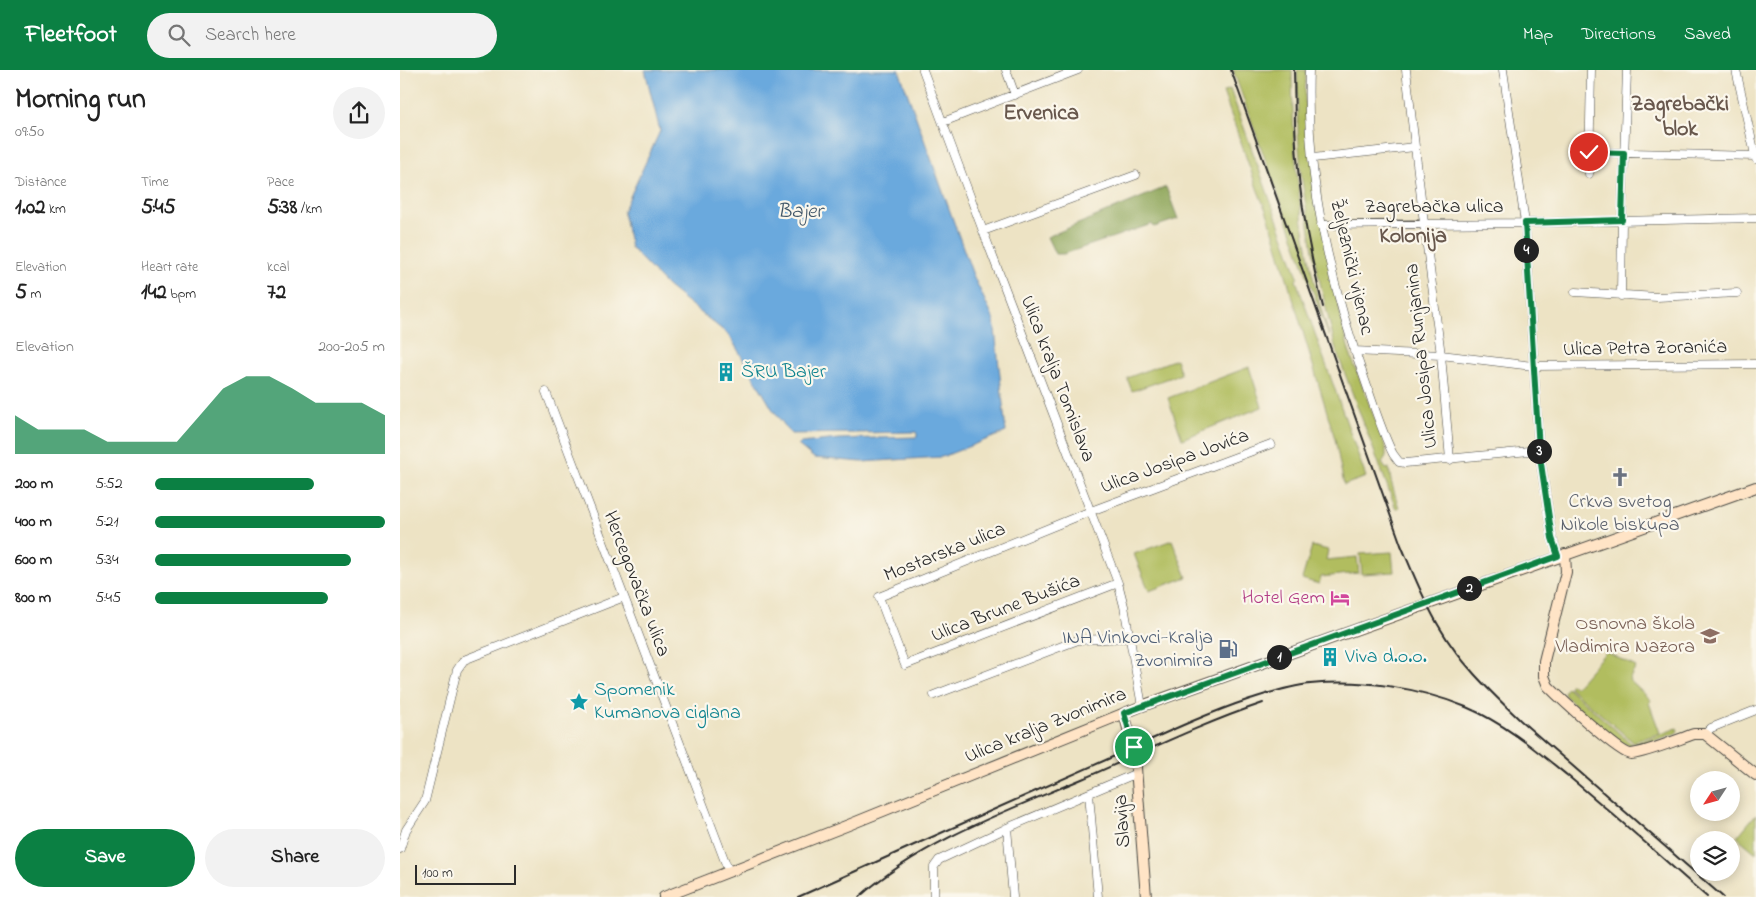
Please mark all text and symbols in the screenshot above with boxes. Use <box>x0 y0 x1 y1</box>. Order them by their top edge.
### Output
search box <box>147 13 497 58</box>
text: Fleetfoot <box>25 18 117 53</box>
icon: search <box>165 21 193 49</box>
text: Search here <box>205 22 296 49</box>
text: Map <box>1523 22 1553 48</box>
text: Directions <box>1581 22 1656 48</box>
text: Saved <box>1684 22 1731 48</box>
text: Morning run <box>15 80 146 121</box>
button: share <box>333 87 385 139</box>
district label: Zagrebački blok <box>1631 89 1729 146</box>
district label: Ervenica <box>1003 98 1079 130</box>
text: 09:50 <box>15 120 44 144</box>
pin <box>1568 131 1610 173</box>
icon: check <box>1575 138 1603 166</box>
text: Distance <box>15 172 67 193</box>
text: Time <box>141 172 169 193</box>
text: Pace <box>267 172 294 193</box>
text: 1.02 <box>15 193 45 223</box>
text: 5:45 <box>141 193 175 223</box>
text: 5:38 <box>267 193 297 223</box>
street label: Zagrebačka ulica <box>1364 193 1504 223</box>
street label: Željeznički vijenac <box>1321 196 1381 338</box>
water label: Bajer <box>777 197 825 227</box>
text: km <box>45 199 66 220</box>
text: /km <box>297 199 322 220</box>
district label: Kolonija <box>1379 221 1447 253</box>
pin: 4 <box>1514 238 1538 262</box>
text: 4 <box>1524 240 1529 261</box>
text: Elevation <box>15 257 66 278</box>
text: Heart rate <box>141 257 198 278</box>
text: kcal <box>267 257 289 278</box>
street label: Ulica Josipa Runjanina <box>1398 262 1446 450</box>
text: 5 <box>15 278 27 308</box>
text: 142 <box>141 278 167 308</box>
text: 72 <box>267 278 286 308</box>
text: m <box>27 284 41 305</box>
text: bpm <box>167 284 196 305</box>
street label: Ulica kralja Tomislava <box>1012 292 1102 466</box>
street label: Ulica Petra Zoranića <box>1563 333 1727 365</box>
text: Elevation <box>15 335 74 359</box>
text: 200–205 m <box>318 335 385 359</box>
place label: ŠRU Bajer <box>741 358 827 387</box>
building icon: ŠRU Bajer <box>715 361 737 383</box>
street label: Ulica Josipa Jovića <box>1097 422 1253 502</box>
pin: 3 <box>1526 438 1552 464</box>
text: 3 <box>1537 441 1542 462</box>
church icon: Crkva svetog Nikole biskupa <box>1609 466 1631 488</box>
text: 200 m <box>15 472 53 496</box>
text: 5:52 <box>95 472 123 496</box>
place label: Crkva svetog Nikole biskupa <box>1560 488 1680 540</box>
street label: Hercegovačka ulica <box>594 507 677 661</box>
text: 400 m <box>15 510 52 534</box>
text: 5:21 <box>95 510 119 534</box>
street label: Mostarska ulica <box>880 515 1010 591</box>
text: 600 m <box>15 548 52 572</box>
text: 5:34 <box>95 548 119 572</box>
street label: Ulica Brune Bušića <box>927 567 1085 651</box>
pin: 2 <box>1456 576 1482 600</box>
text: 2 <box>1466 578 1473 599</box>
place label: Hotel Gem <box>1242 584 1325 613</box>
text: 800 m <box>15 586 51 610</box>
text: 5:45 <box>95 586 121 610</box>
hotel icon: Hotel Gem <box>1329 587 1351 609</box>
place label: Osnovna škola Vladimira Nazora <box>1554 610 1695 662</box>
place label: INA Vinkovci-Kralja Zvonimira <box>1062 624 1213 676</box>
school or university icon: Osnovna škola Vladimira Nazora <box>1699 625 1721 647</box>
fuel station icon: INA Vinkovci-Kralja Zvonimira <box>1217 638 1239 660</box>
place label: Viva d.o.o. <box>1344 643 1427 672</box>
pin: 1 <box>1266 644 1292 670</box>
building icon: Viva d.o.o. <box>1319 646 1341 668</box>
text: 1 <box>1277 647 1282 668</box>
place label: Spomenik Kumanova ciglana <box>594 676 741 729</box>
street label: Ulica kralja Zvonimira <box>961 680 1131 772</box>
place icon: Spomenik Kumanova ciglana <box>568 691 590 713</box>
pin <box>1113 726 1155 768</box>
icon: arrive <box>1120 733 1148 761</box>
north arrow <box>1690 771 1740 821</box>
map controls <box>1690 771 1740 881</box>
street label: Slavija <box>1107 793 1139 849</box>
button: Save <box>15 829 195 887</box>
button: Share <box>205 829 385 887</box>
button: layers <box>1690 831 1740 881</box>
scale bar <box>415 862 516 885</box>
text: 100 m <box>422 863 453 884</box>

